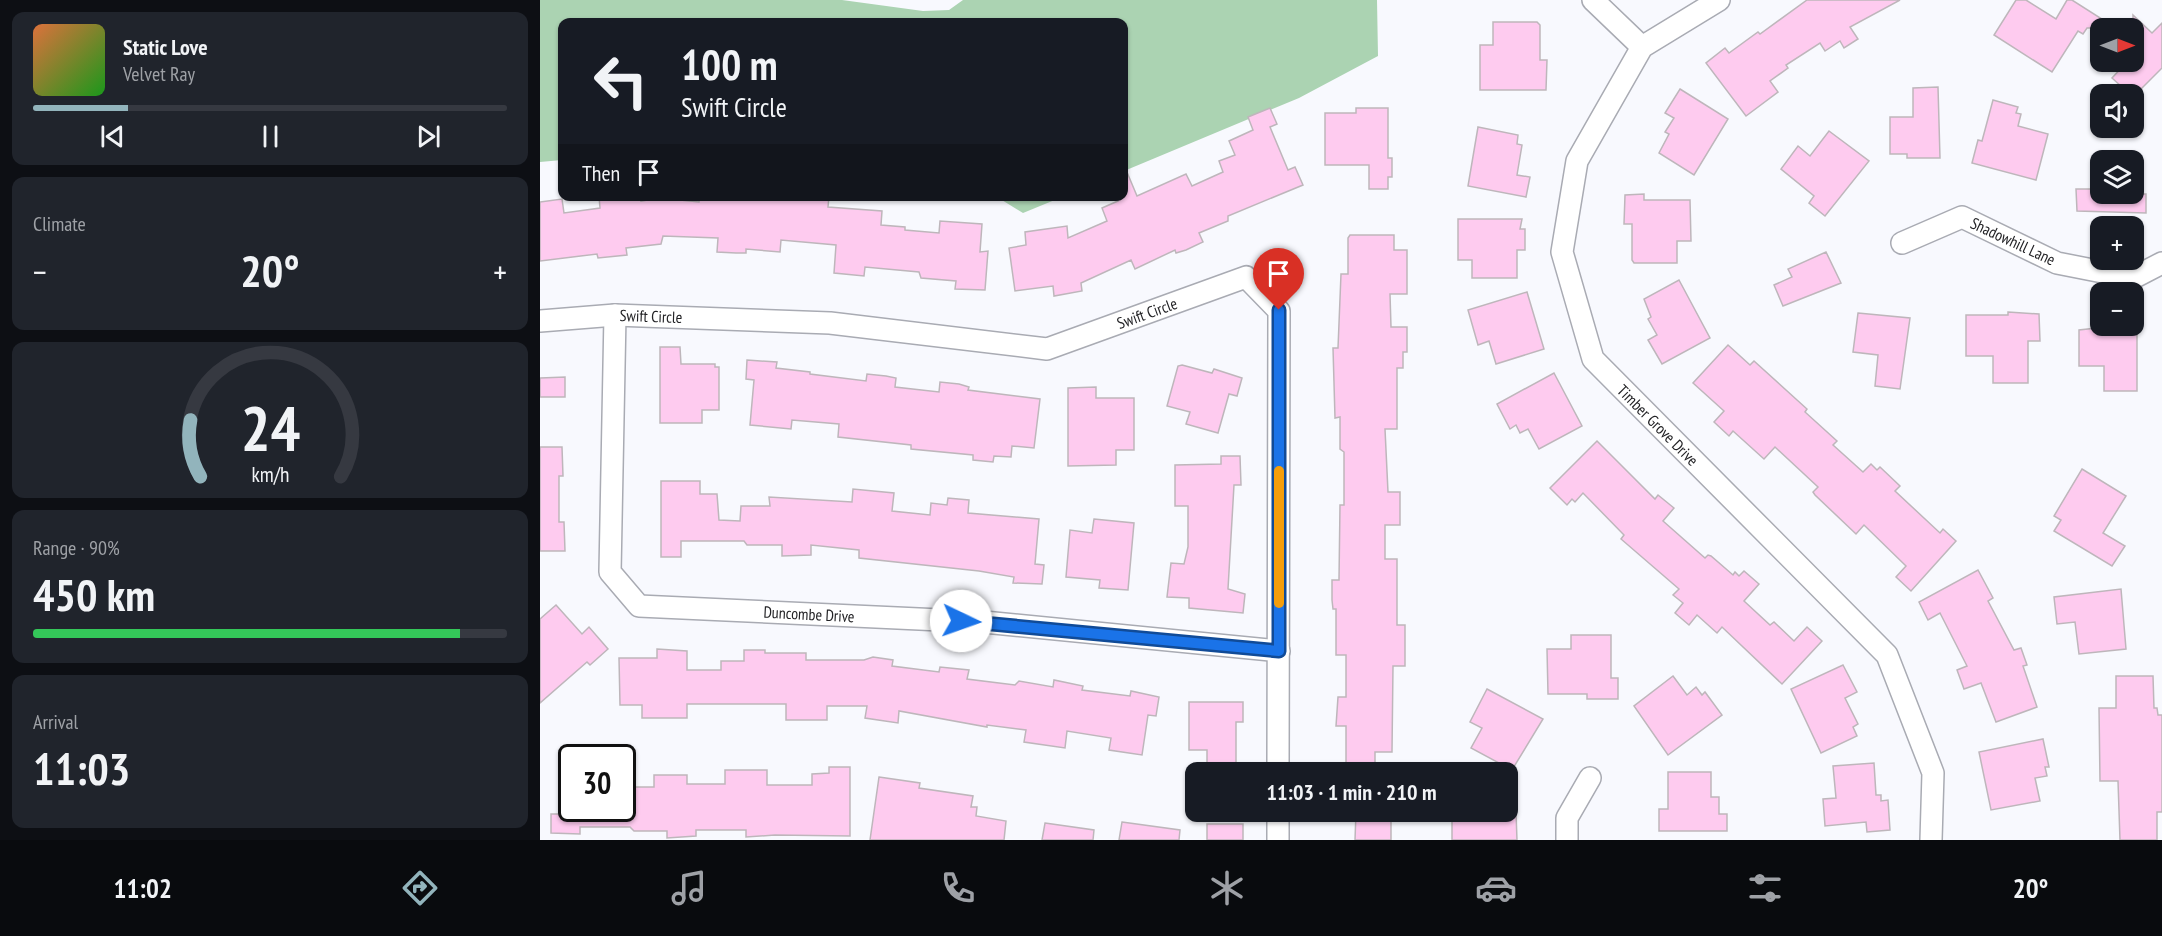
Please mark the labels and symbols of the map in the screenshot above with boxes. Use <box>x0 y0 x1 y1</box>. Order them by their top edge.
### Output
north arrow <box>2090 18 2144 72</box>
street label: Shadowhill Lane <box>1967 213 2059 269</box>
pin <box>1253 248 1304 310</box>
street label: Swift Circle <box>1114 293 1180 333</box>
street label: Swift Circle <box>619 305 683 327</box>
street label: Timber Grove Drive <box>1613 380 1703 470</box>
position arrow <box>929 589 993 653</box>
street label: Duncombe Drive <box>763 602 855 626</box>
speed limit sign: 30 <box>558 744 636 822</box>

